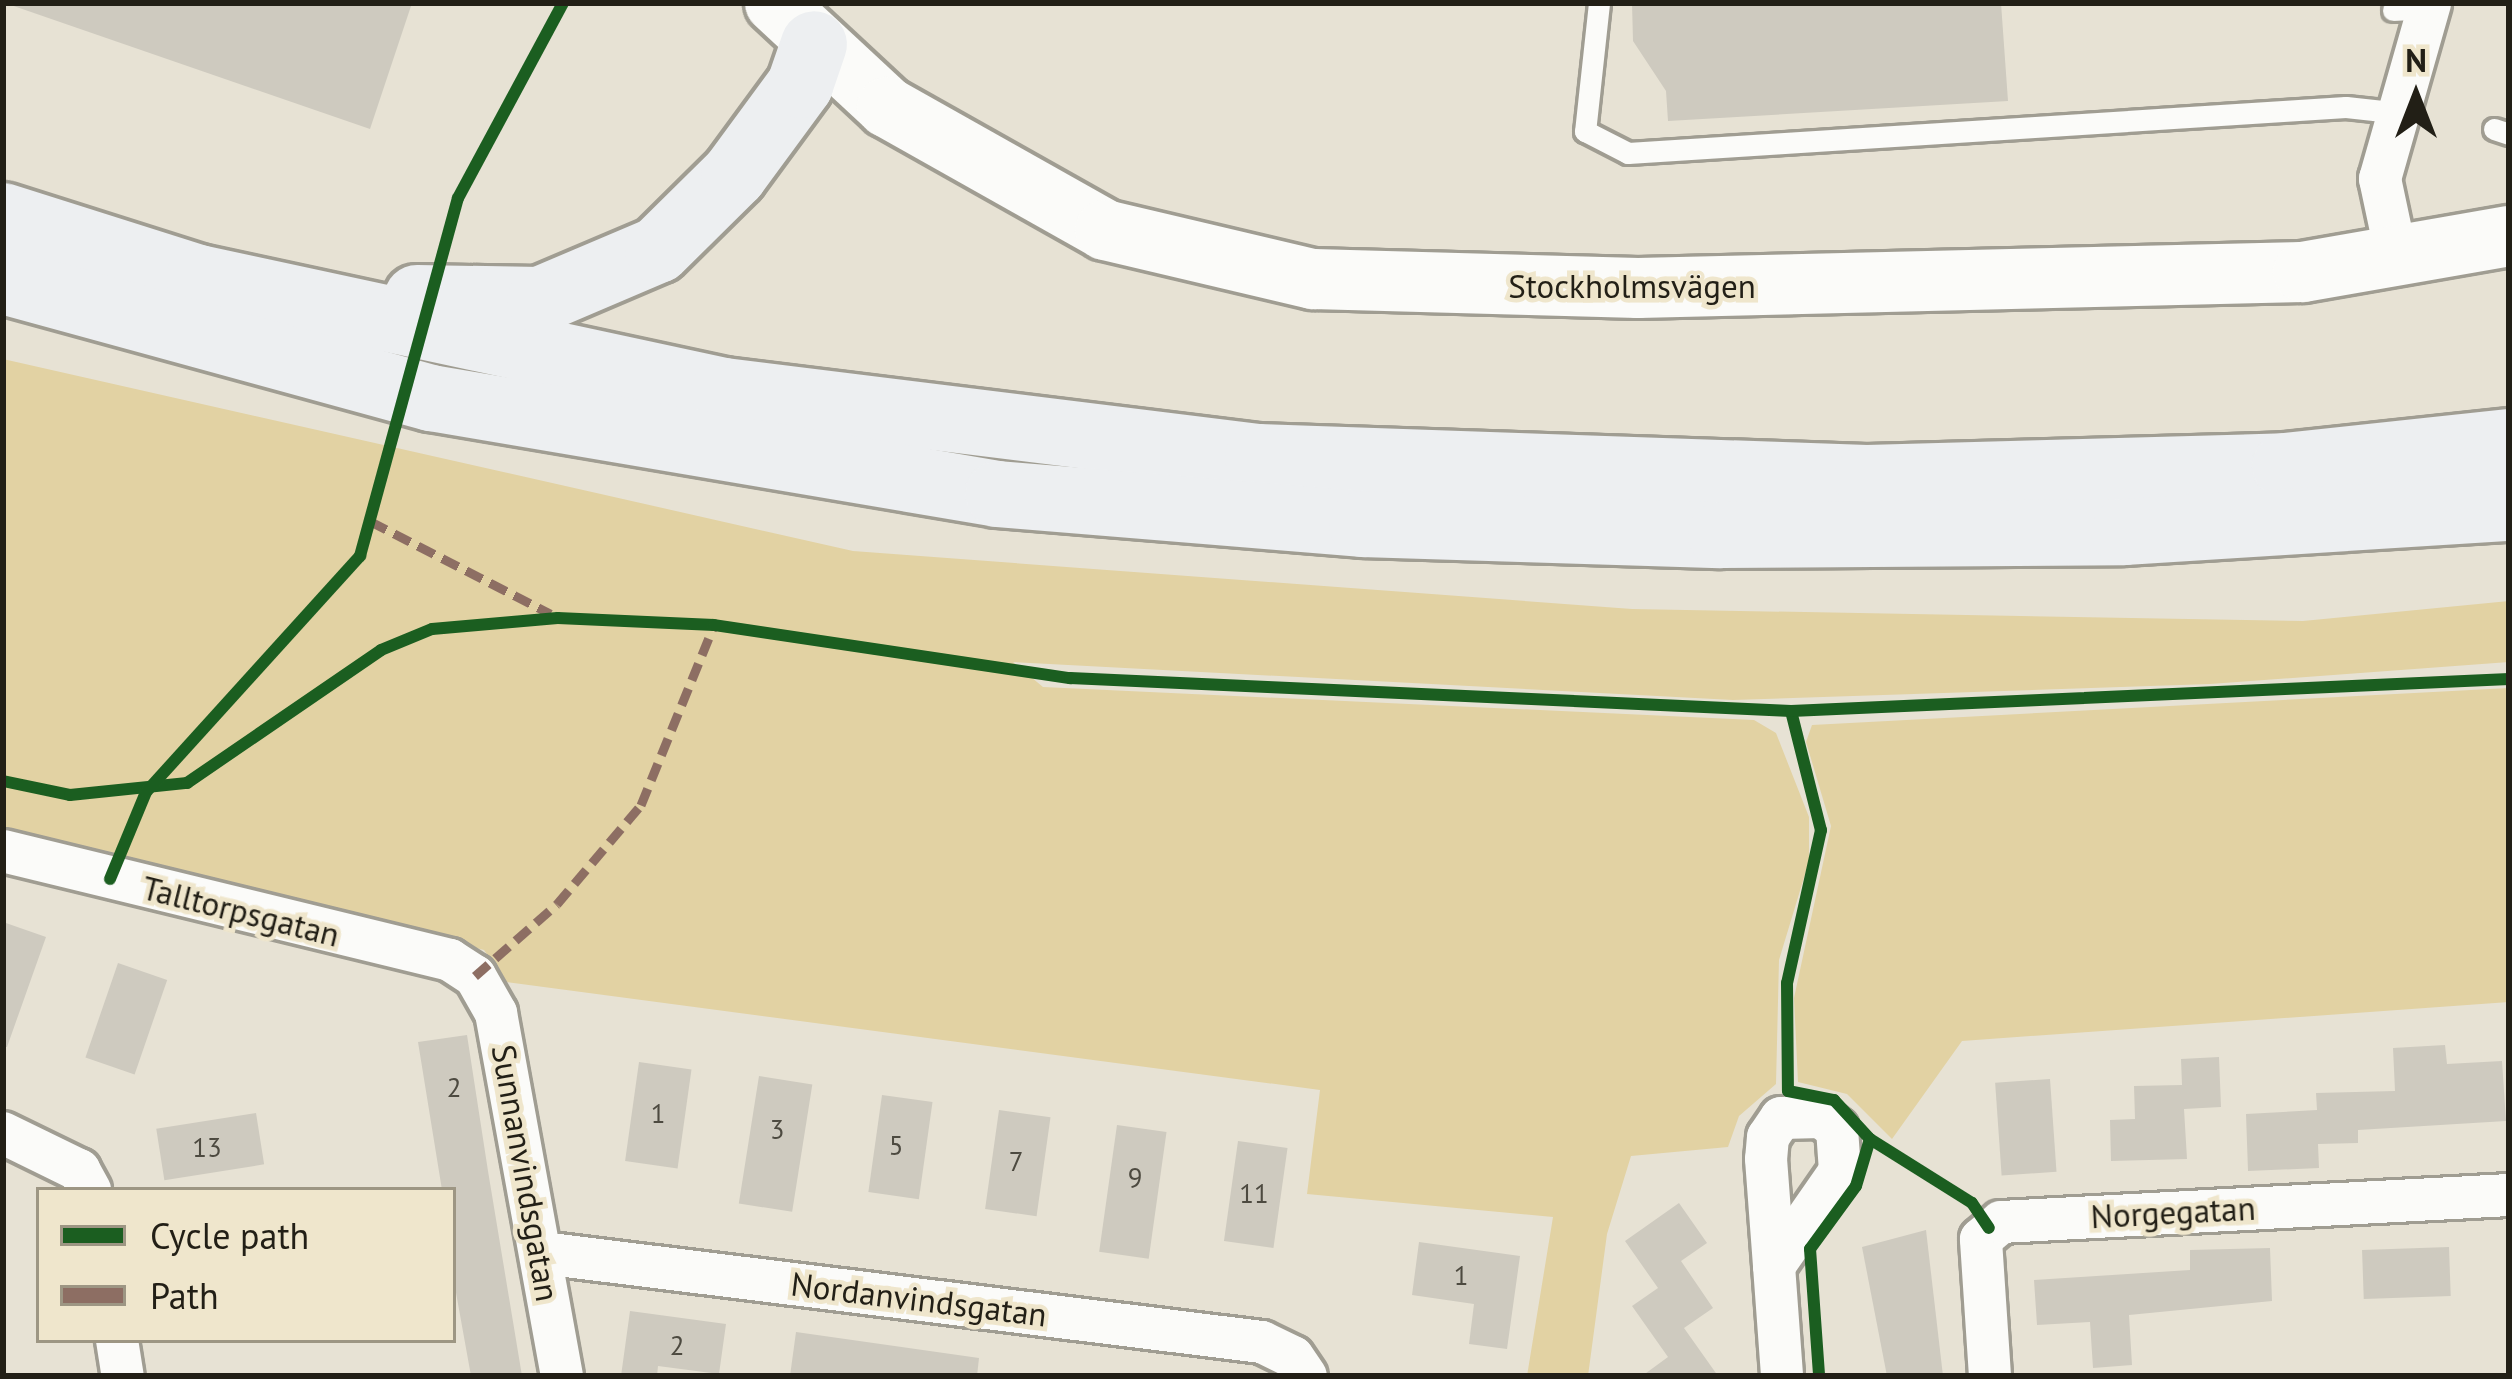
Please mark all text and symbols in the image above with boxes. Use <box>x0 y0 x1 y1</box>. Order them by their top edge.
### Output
north arrow <box>2356 36 2476 156</box>
text: N <box>2405 38 2427 81</box>
street label: Stockholmsvägen <box>1508 266 1756 306</box>
street label: Talltorpsgatan <box>138 867 344 955</box>
street label: Sunnanvindsgatan <box>484 1042 568 1304</box>
house number: 2 <box>447 1072 461 1104</box>
house number: 1 <box>651 1098 665 1130</box>
house number: 3 <box>770 1114 784 1146</box>
house number: 5 <box>889 1130 903 1162</box>
house number: 13 <box>192 1132 222 1164</box>
house number: 7 <box>1009 1146 1023 1178</box>
house number: 9 <box>1128 1162 1142 1194</box>
house number: 11 <box>1239 1178 1269 1210</box>
legend <box>36 1187 456 1343</box>
street label: Norgegatan <box>2090 1188 2256 1236</box>
text: Cycle path <box>150 1212 309 1259</box>
house number: 1 <box>1454 1260 1468 1292</box>
street label: Nordanvindsgatan <box>789 1264 1049 1334</box>
text: Path <box>150 1272 219 1319</box>
house number: 2 <box>670 1330 684 1362</box>

